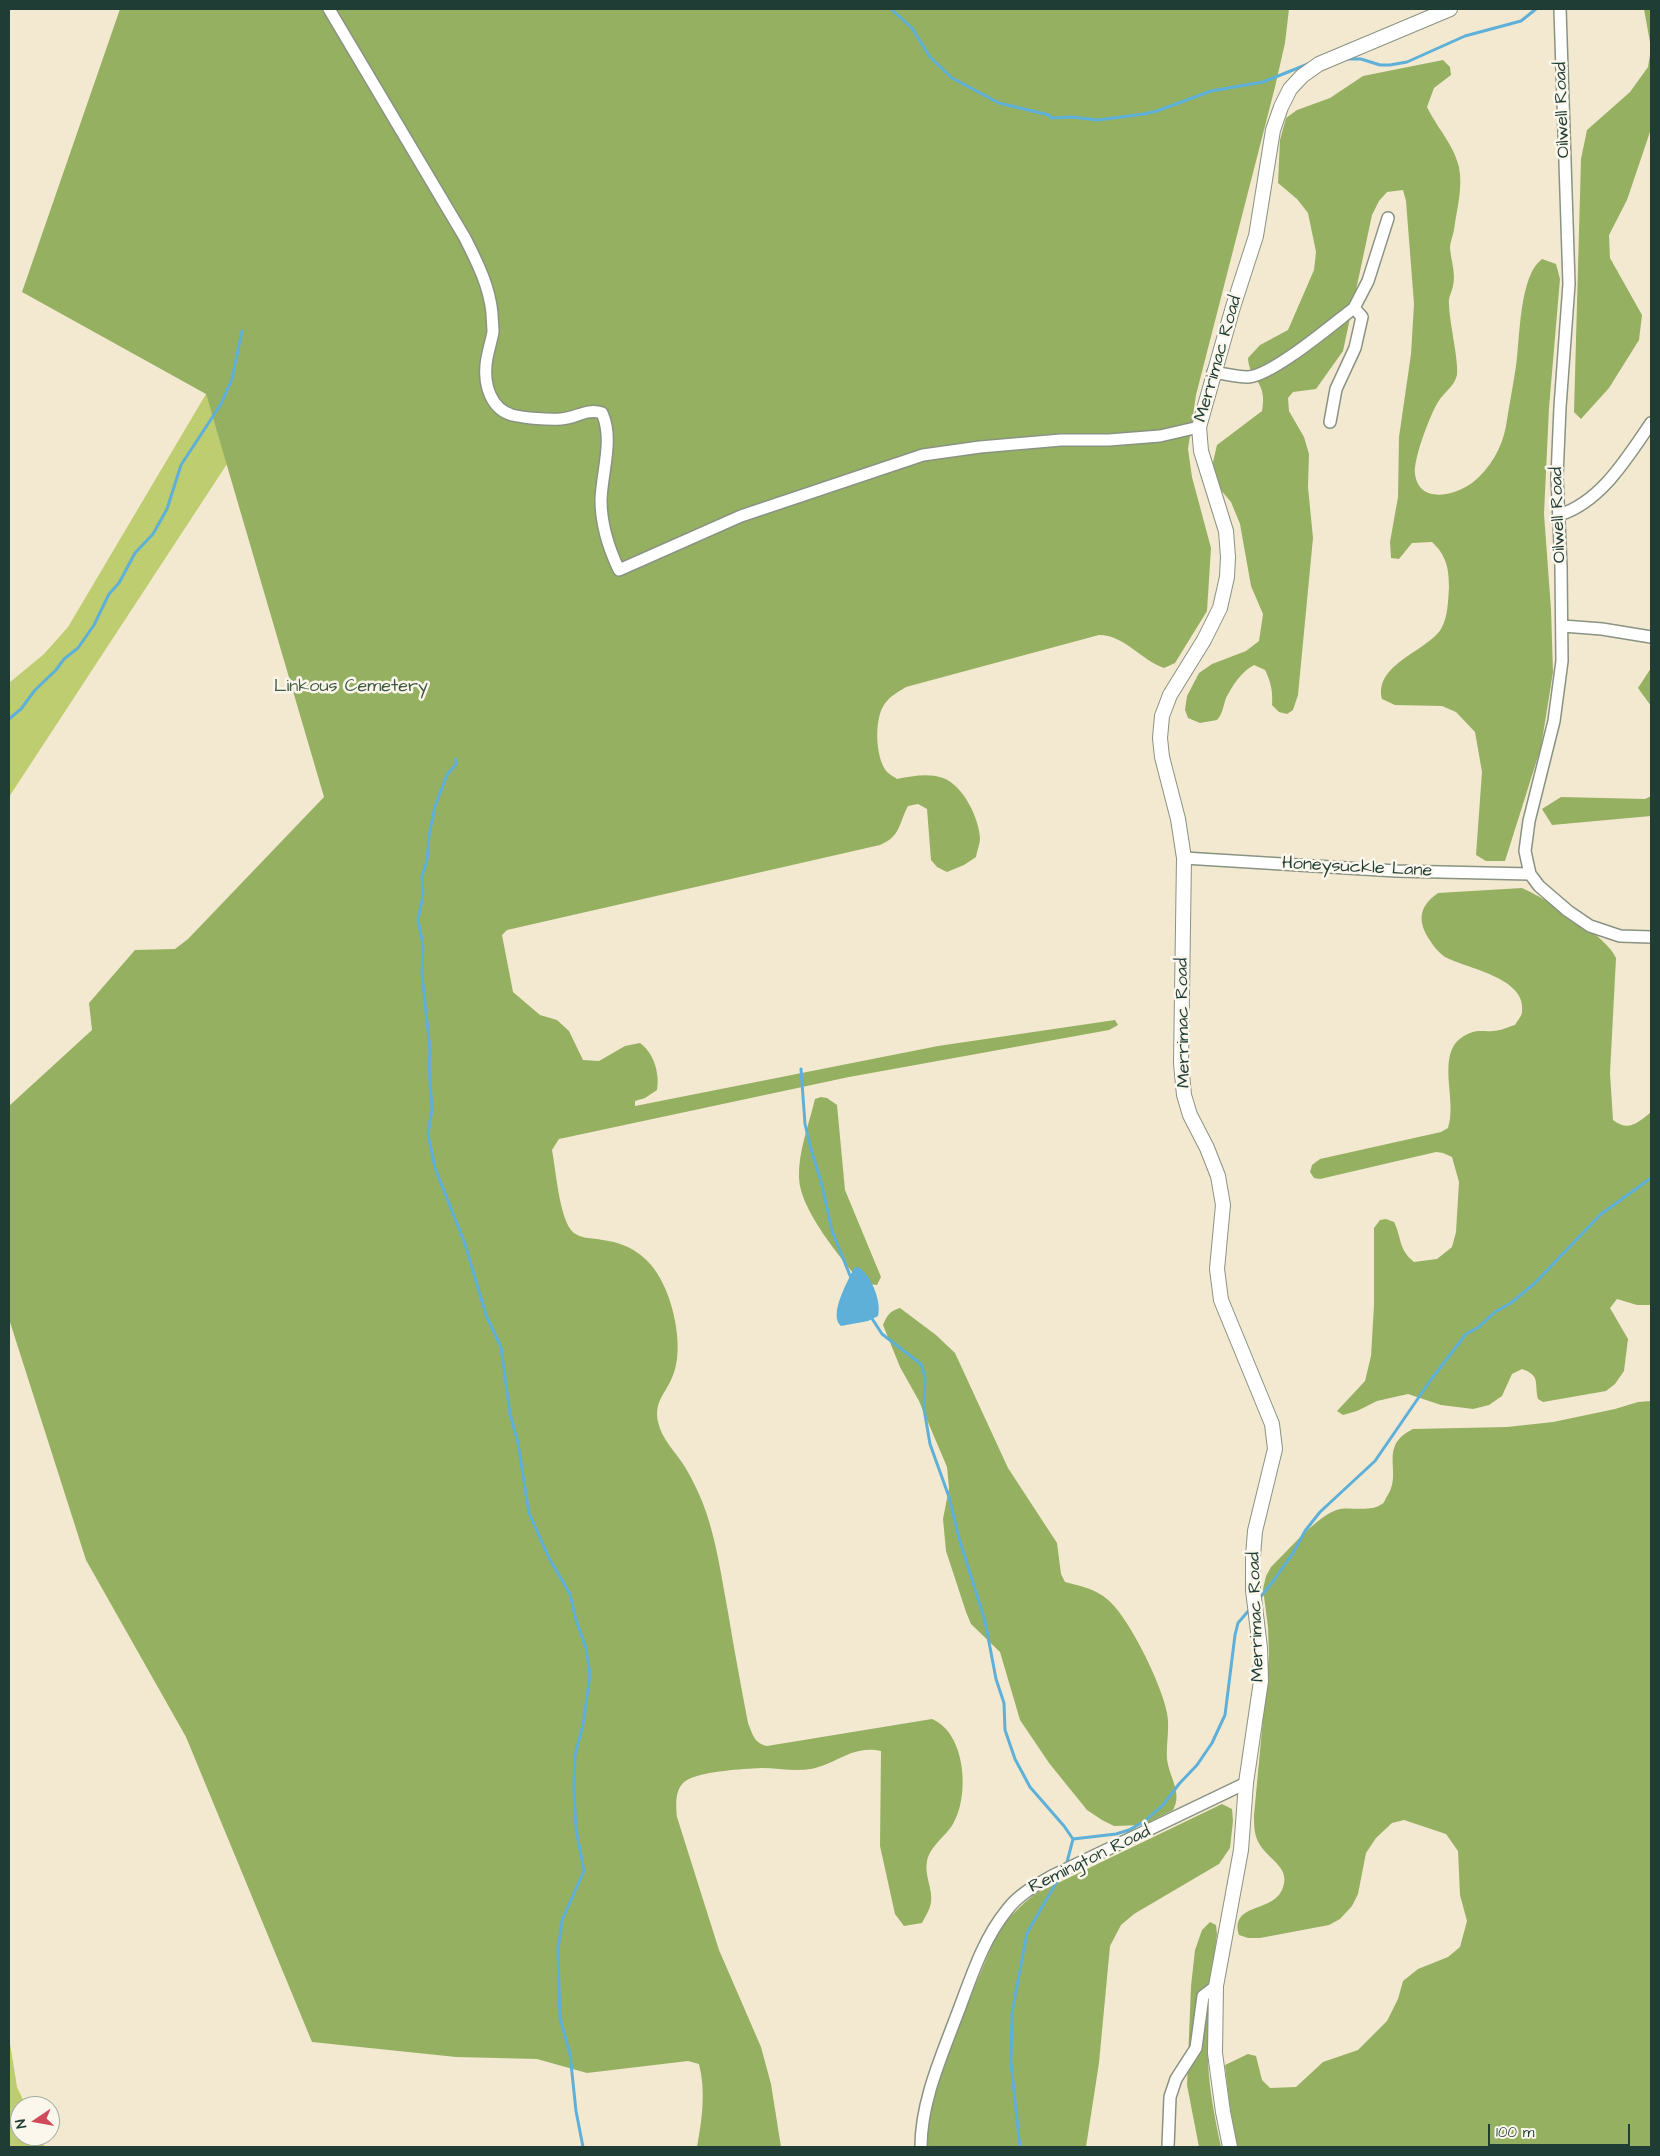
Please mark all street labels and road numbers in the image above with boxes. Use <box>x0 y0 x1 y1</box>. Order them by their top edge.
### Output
street label: Oilwell Road <box>1551 62 1575 158</box>
street label: Merrimac Road <box>1191 293 1247 425</box>
street label: Oilwell Road <box>1547 467 1571 563</box>
street label: Honeysuckle Lane <box>1281 853 1433 883</box>
street label: Merrimac Road <box>1172 958 1196 1088</box>
street label: Merrimac Road <box>1244 1552 1270 1682</box>
street label: Remington Road <box>1026 1821 1154 1899</box>

